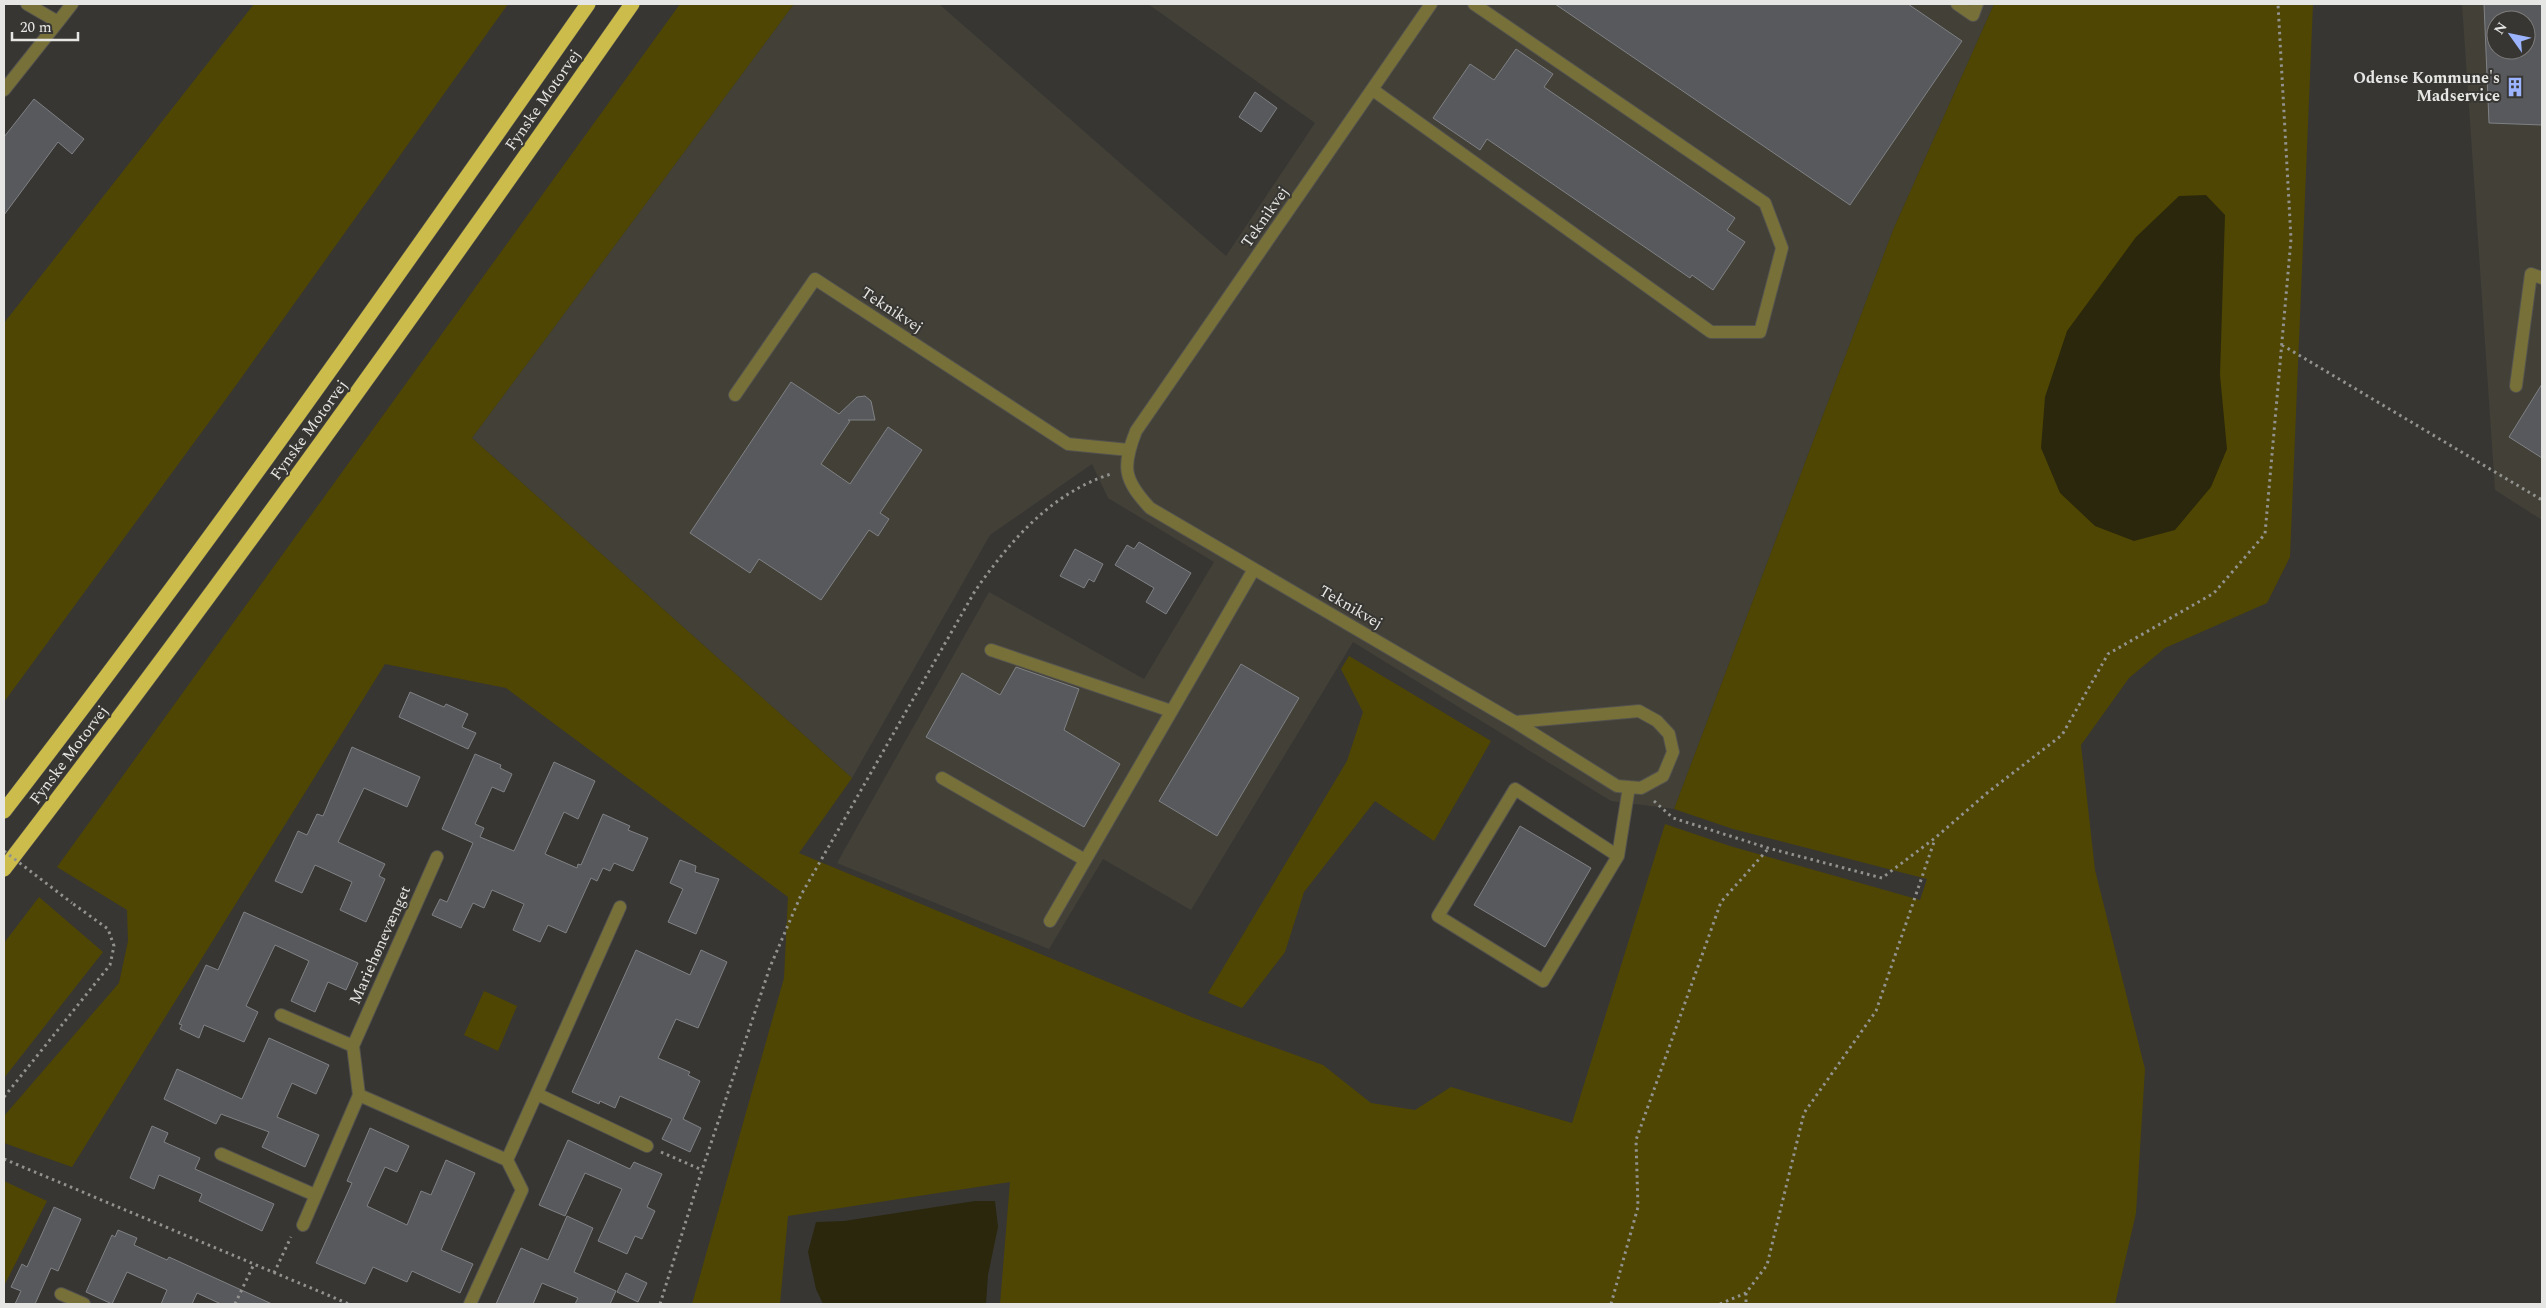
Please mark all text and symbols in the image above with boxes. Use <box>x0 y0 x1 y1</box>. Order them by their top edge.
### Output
scale bar <box>12 10 79 42</box>
north arrow <box>2486 10 2536 60</box>
text: 20 m <box>20 16 52 39</box>
text: N <box>2489 18 2512 39</box>
street label: Fynske Motorvej <box>499 44 587 156</box>
place label: Odense Kommune's Madservice <box>2353 66 2500 108</box>
building icon: Odense Kommune's Madservice <box>2504 76 2526 98</box>
street label: Teknikvej <box>1235 181 1295 253</box>
street label: Teknikvej <box>856 281 928 339</box>
street label: Fynske Motorvej <box>264 375 354 485</box>
street label: Teknikvej <box>1315 579 1387 635</box>
street label: Fynske Motorvej <box>24 700 114 810</box>
street label: Mariehønevænget <box>343 881 417 1008</box>

